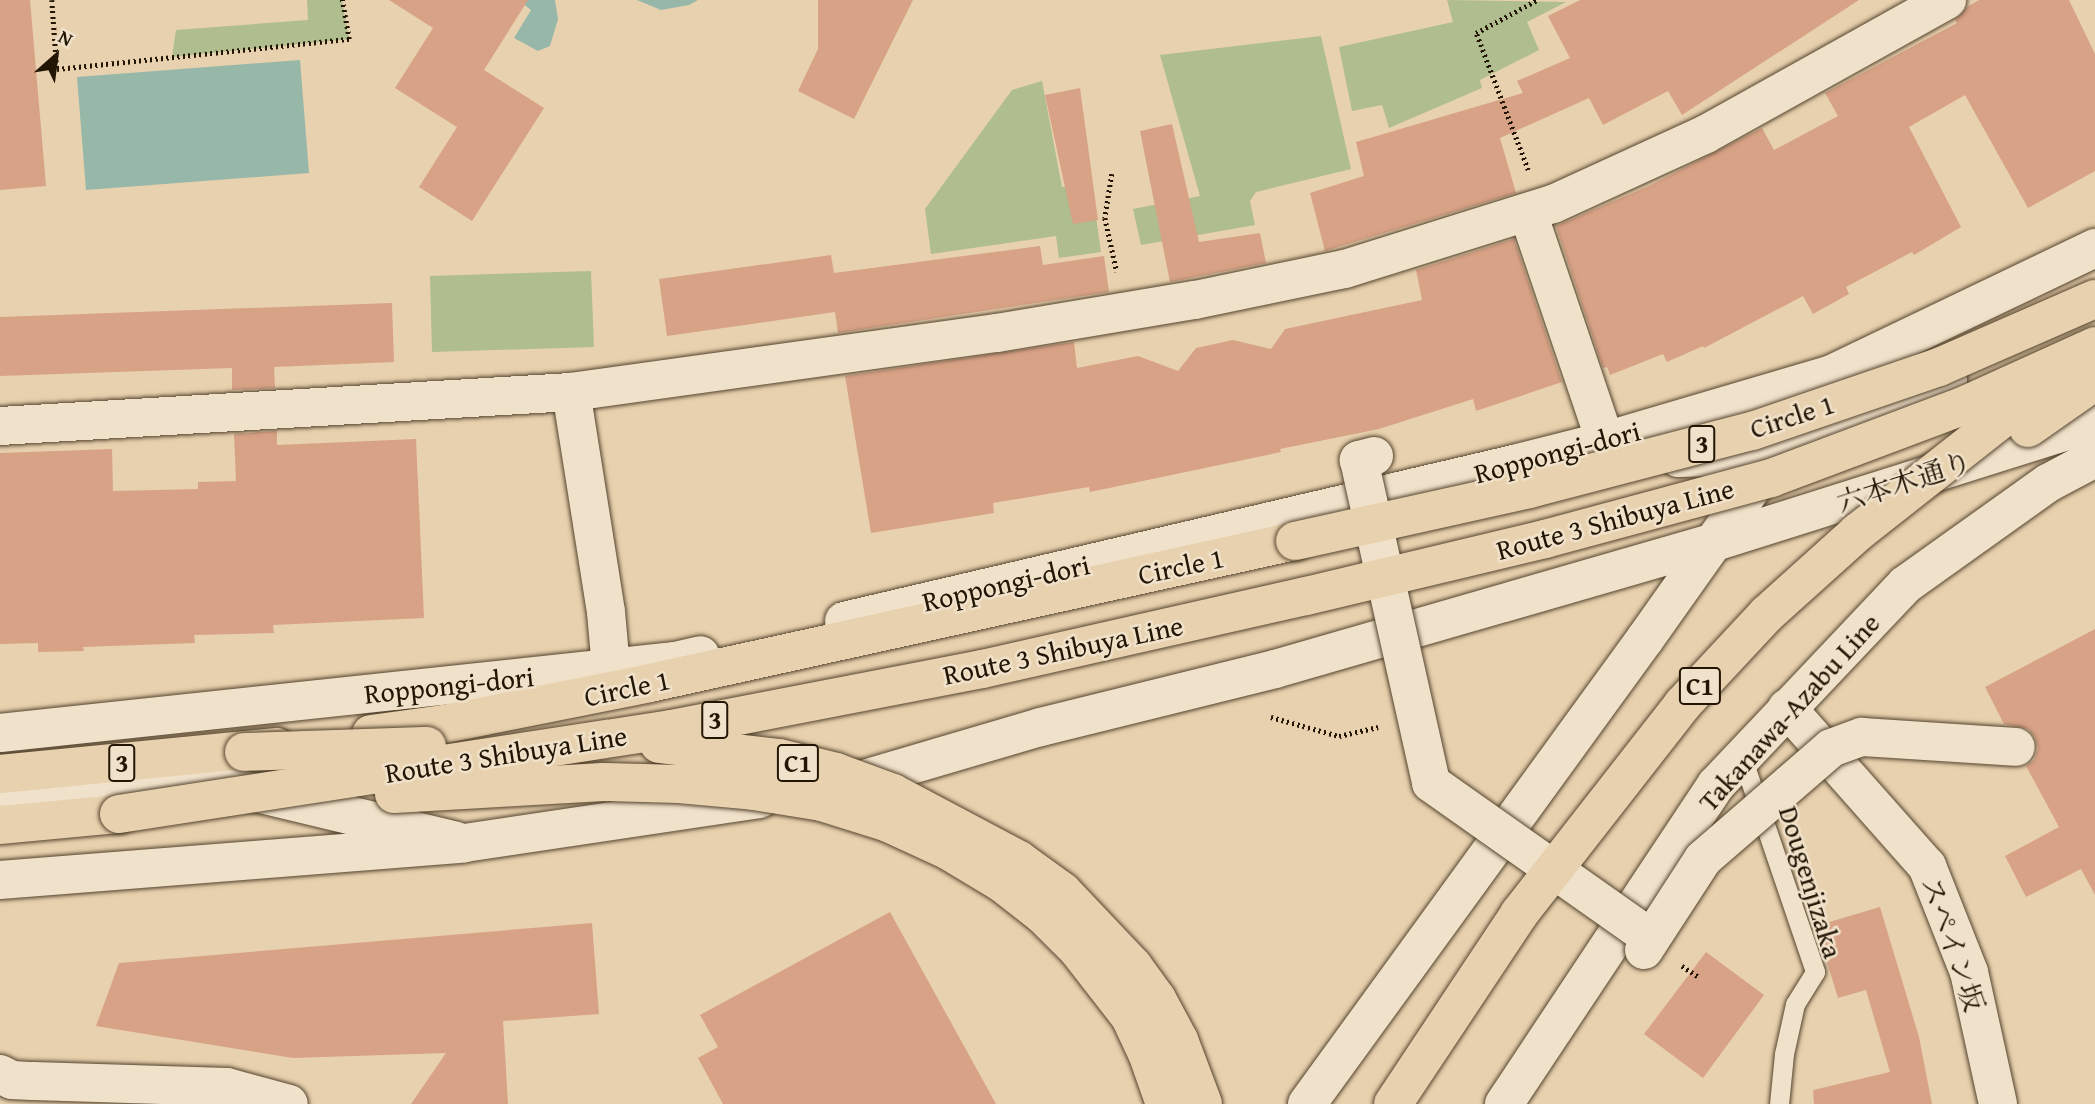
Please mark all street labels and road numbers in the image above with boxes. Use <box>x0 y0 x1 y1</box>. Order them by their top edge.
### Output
street label: Circle 1 <box>1746 387 1838 445</box>
street label: Roppongi-dori <box>1470 414 1644 490</box>
road number: 3 <box>1688 422 1716 466</box>
street label: 六本木通り <box>1832 444 1976 520</box>
street label: Route 3 Shibuya Line <box>1493 471 1737 567</box>
street label: Circle 1 <box>1135 541 1227 591</box>
street label: Roppongi-dori <box>919 547 1093 619</box>
street label: Takanawa-Azabu Line <box>1691 606 1887 818</box>
street label: Route 3 Shibuya Line <box>940 608 1186 692</box>
street label: Roppongi-dori <box>362 659 536 711</box>
street label: Circle 1 <box>581 663 673 713</box>
road number: C1 <box>1677 664 1723 708</box>
road number: 3 <box>701 698 729 742</box>
street label: Route 3 Shibuya Line <box>383 718 629 790</box>
road number: 3 <box>108 740 136 786</box>
road number: C1 <box>775 740 821 786</box>
street label: Dougenjizaka <box>1772 802 1850 962</box>
street label: スペイン坂 <box>1914 872 1992 1016</box>

